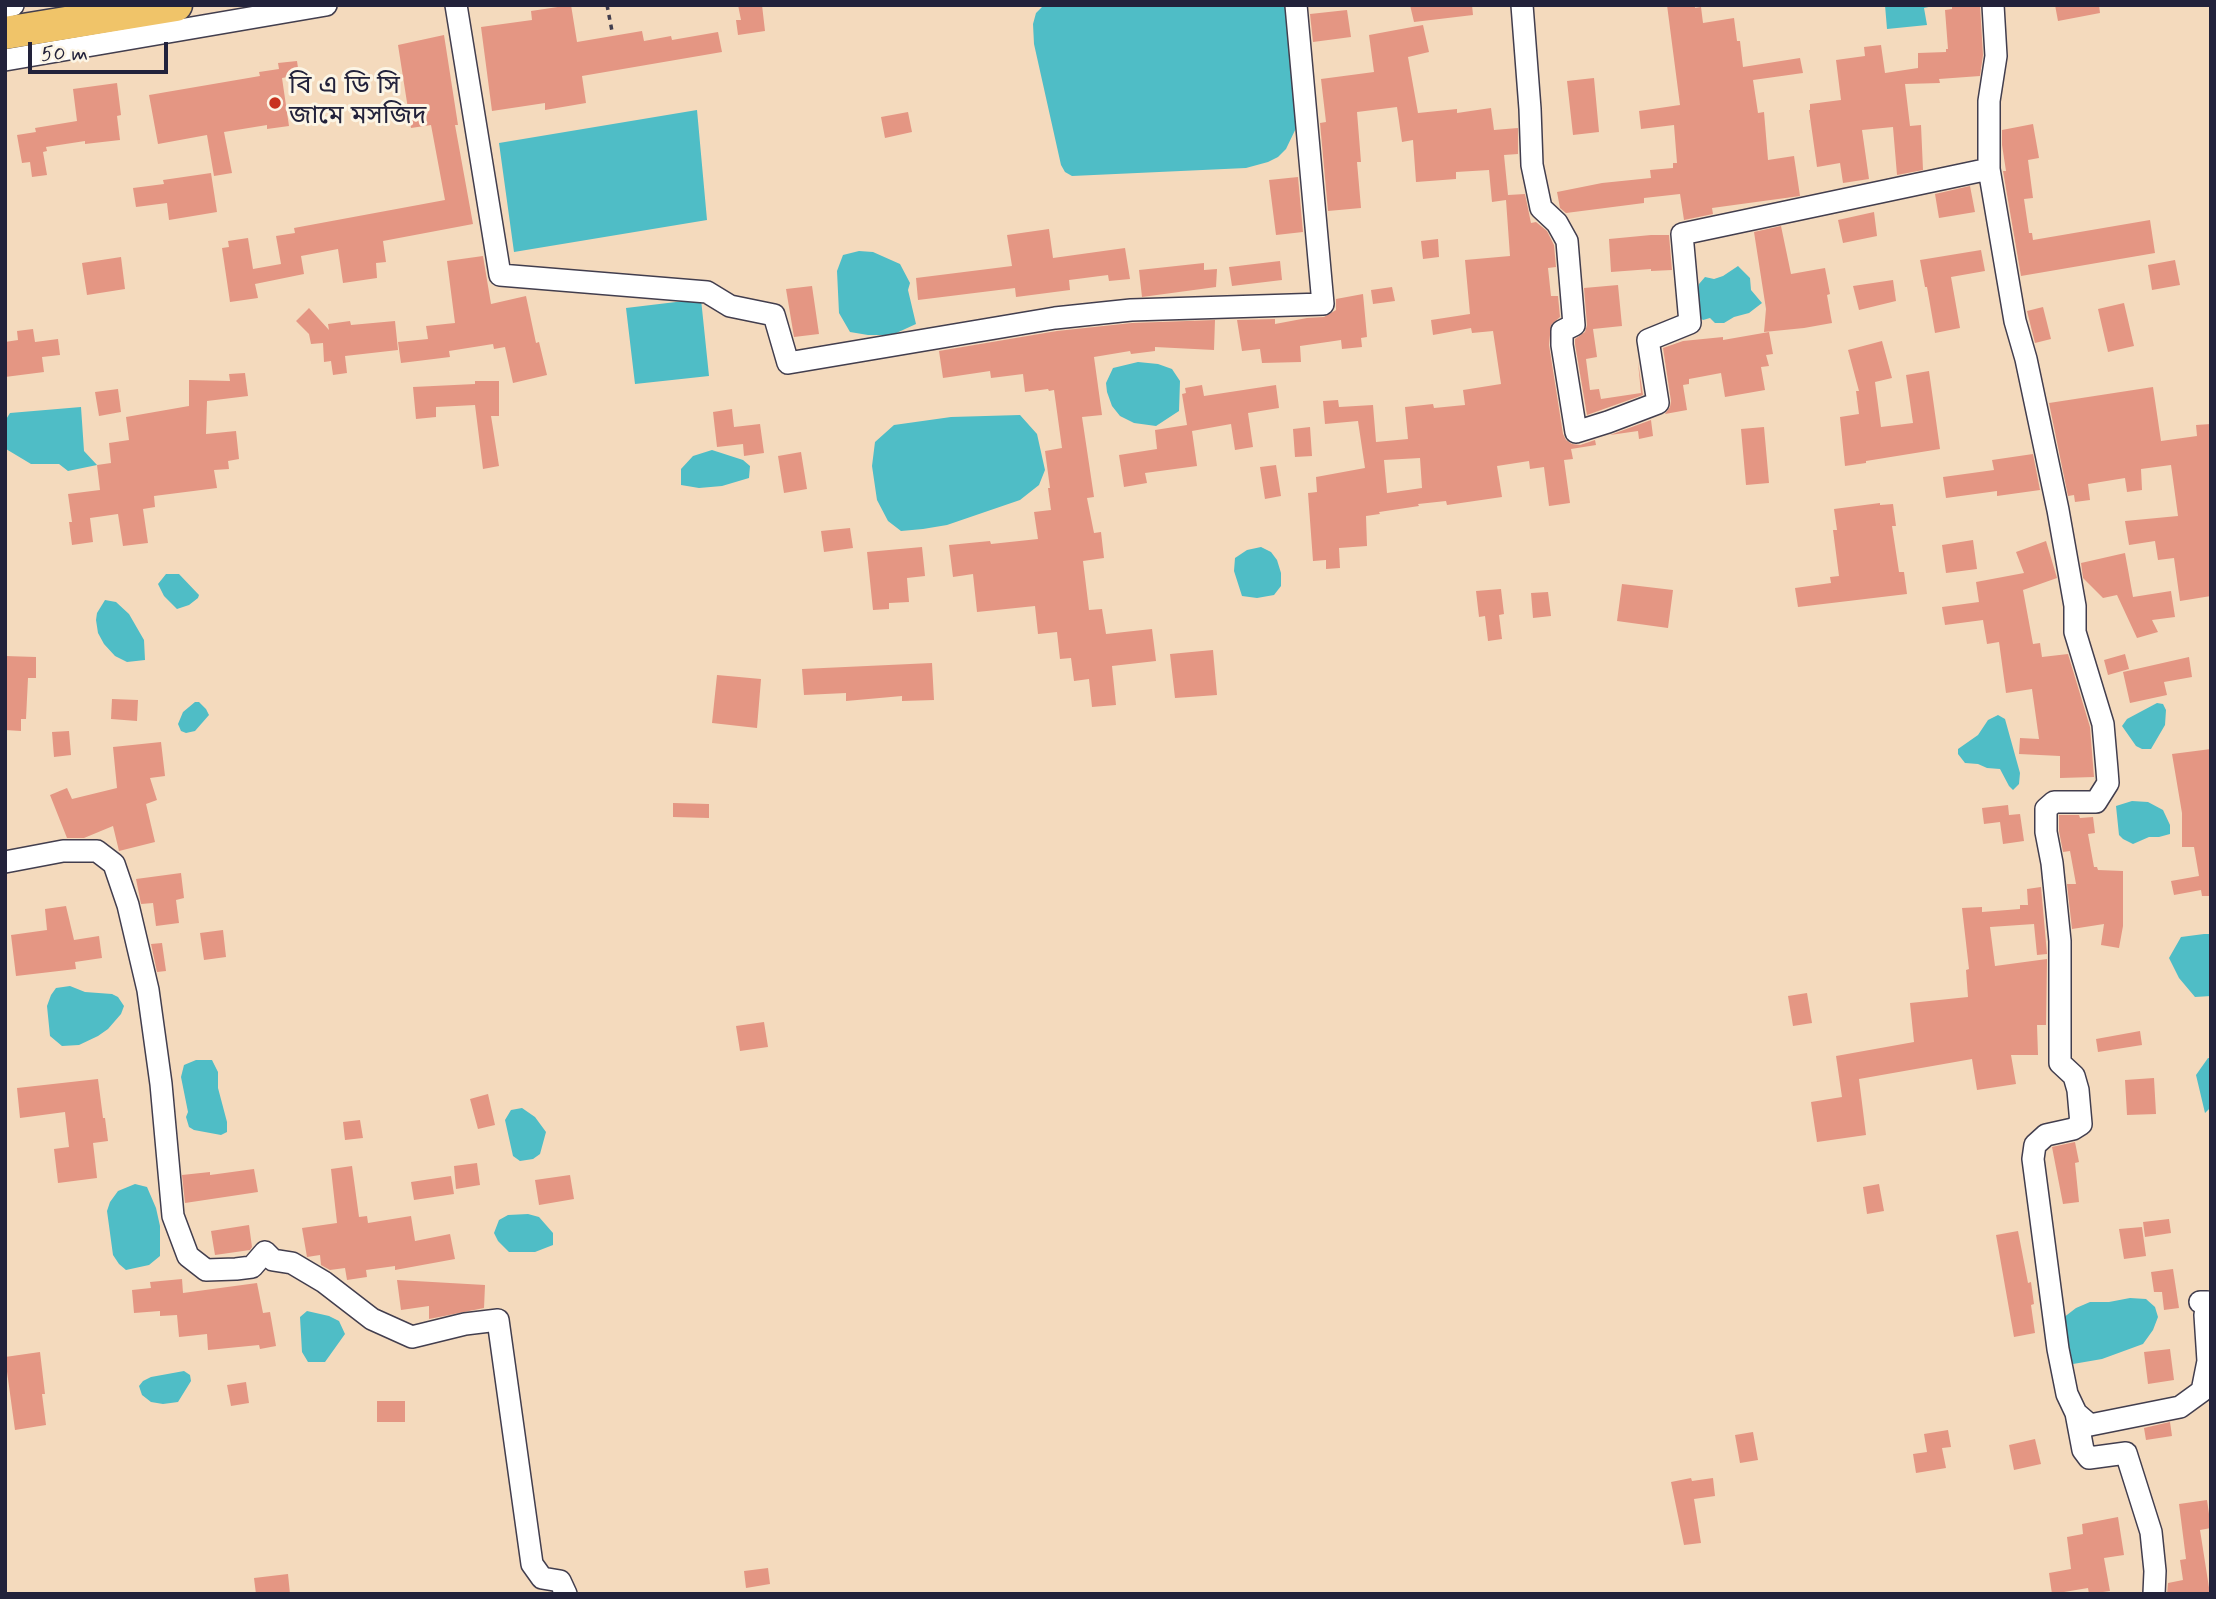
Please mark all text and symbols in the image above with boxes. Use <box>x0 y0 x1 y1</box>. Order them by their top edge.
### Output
scale bar <box>32 28 172 72</box>
text: 50 m <box>41 40 88 68</box>
place label: বি এ ডি সি জামে মসজিদ <box>289 72 426 134</box>
marker: বি এ ডি সি জামে মসজিদ <box>267 95 283 111</box>

